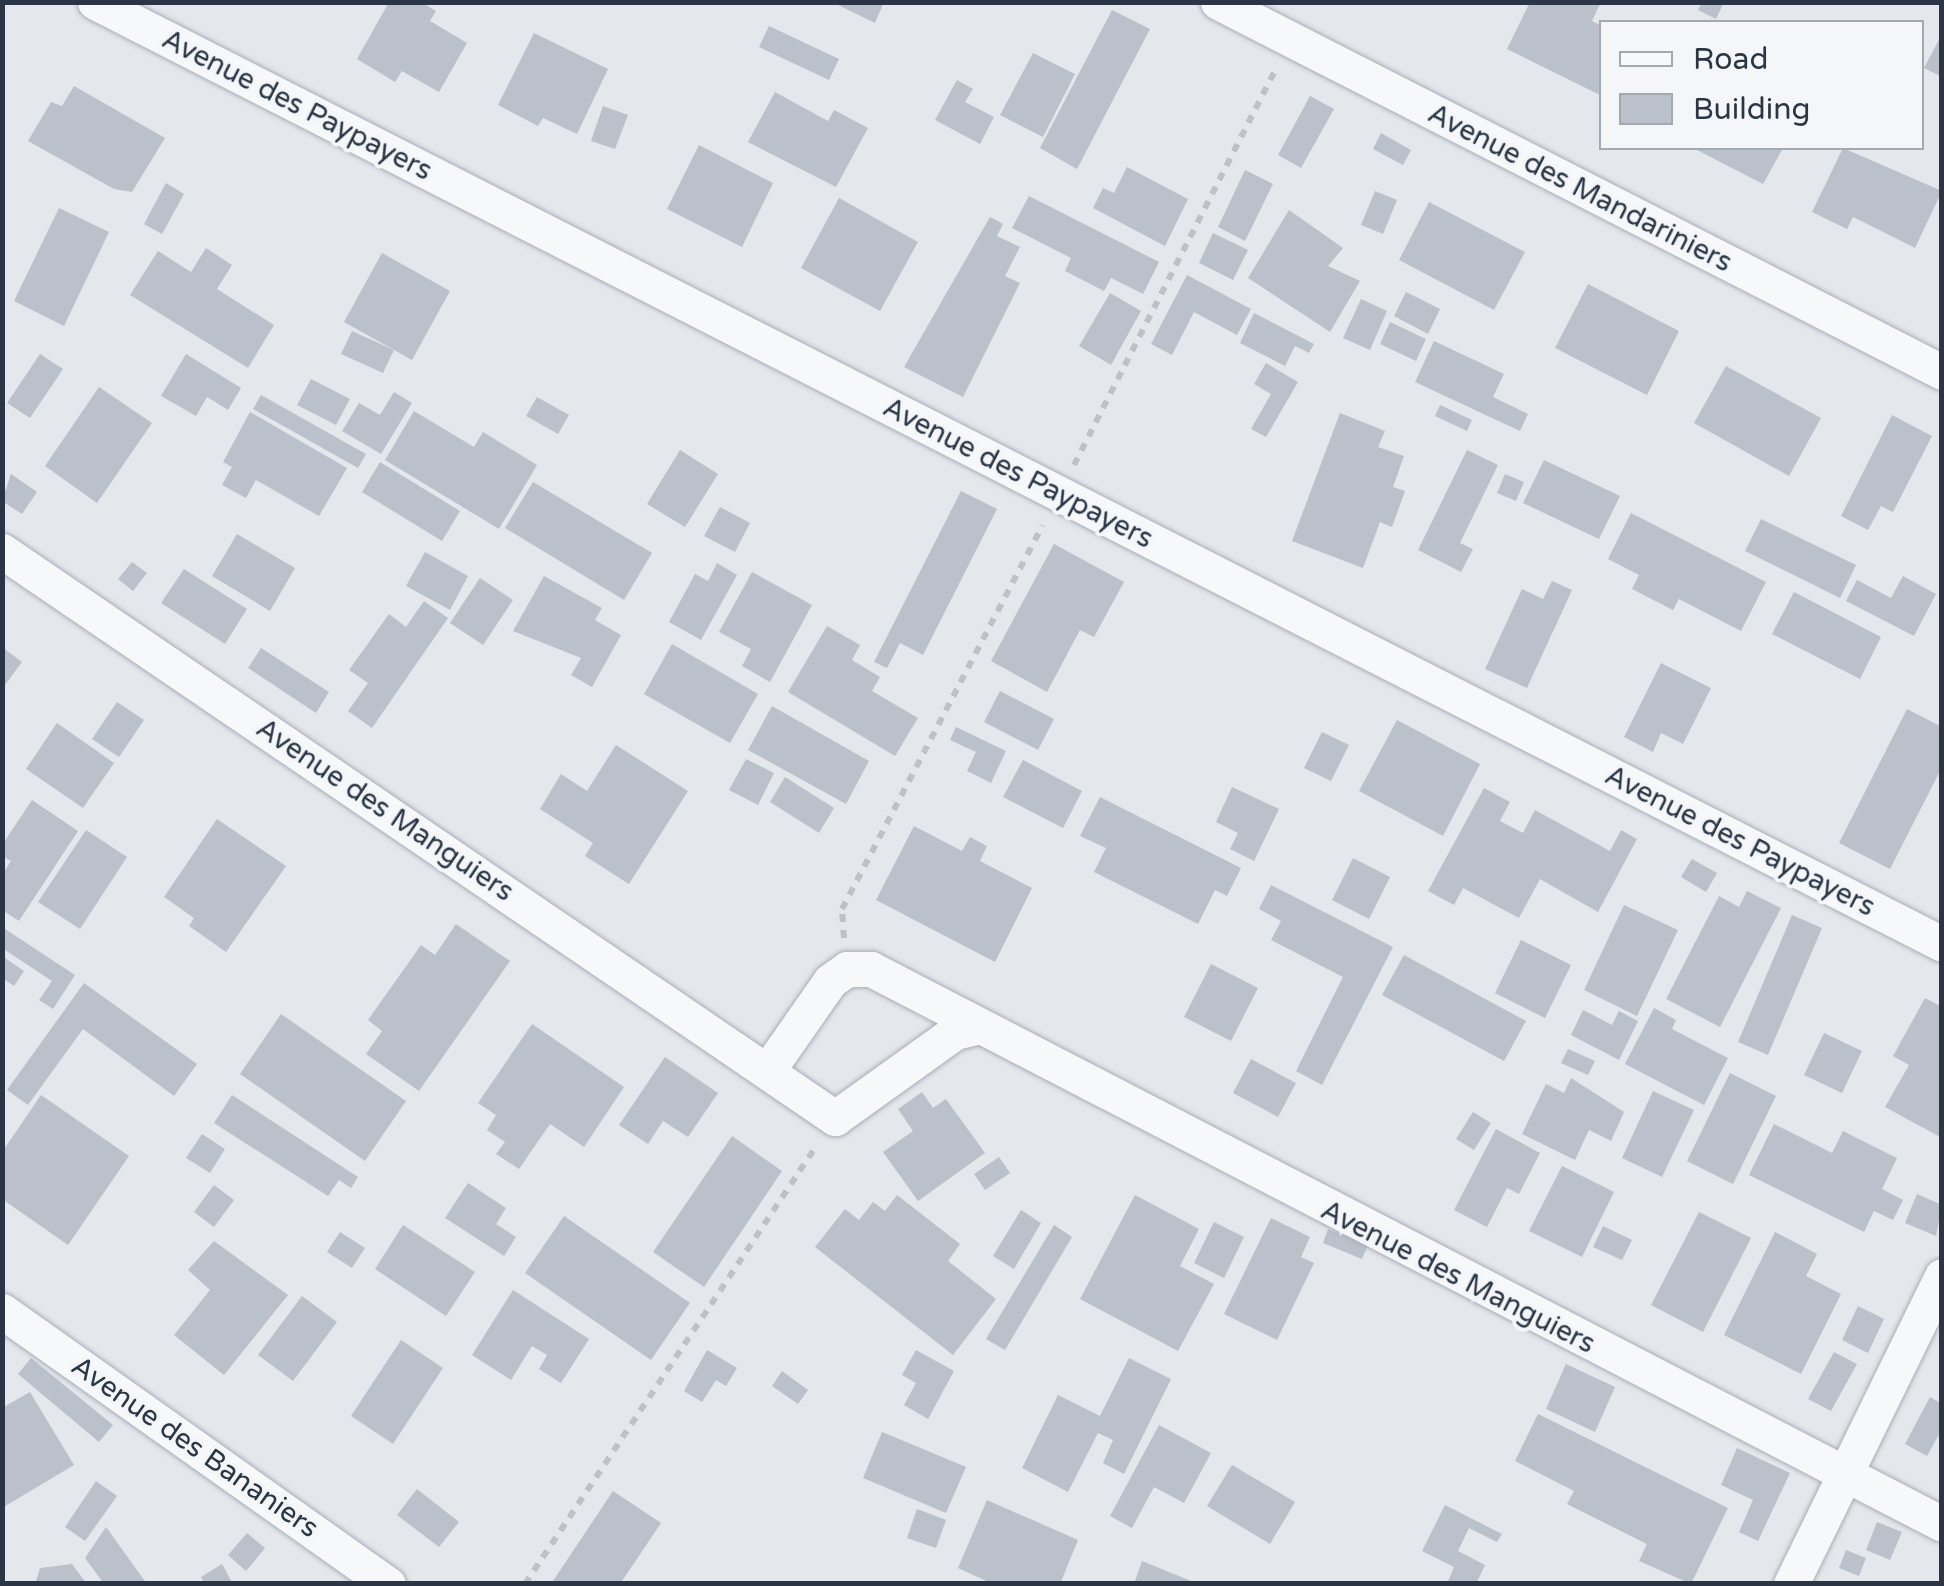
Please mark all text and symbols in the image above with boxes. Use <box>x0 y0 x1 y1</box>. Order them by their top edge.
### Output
legend <box>1599 20 1924 150</box>
street label: Avenue des Paypayers <box>156 22 438 188</box>
text: Road <box>1693 41 1768 78</box>
text: Building <box>1693 91 1810 128</box>
street label: Avenue des Mandariniers <box>1422 97 1738 279</box>
street label: Avenue des Paypayers <box>877 390 1159 556</box>
street label: Avenue des Manguiers <box>250 711 520 909</box>
street label: Avenue des Paypayers <box>1599 758 1881 924</box>
street label: Avenue des Manguiers <box>1315 1193 1601 1361</box>
street label: Avenue des Bananiers <box>65 1349 325 1545</box>

